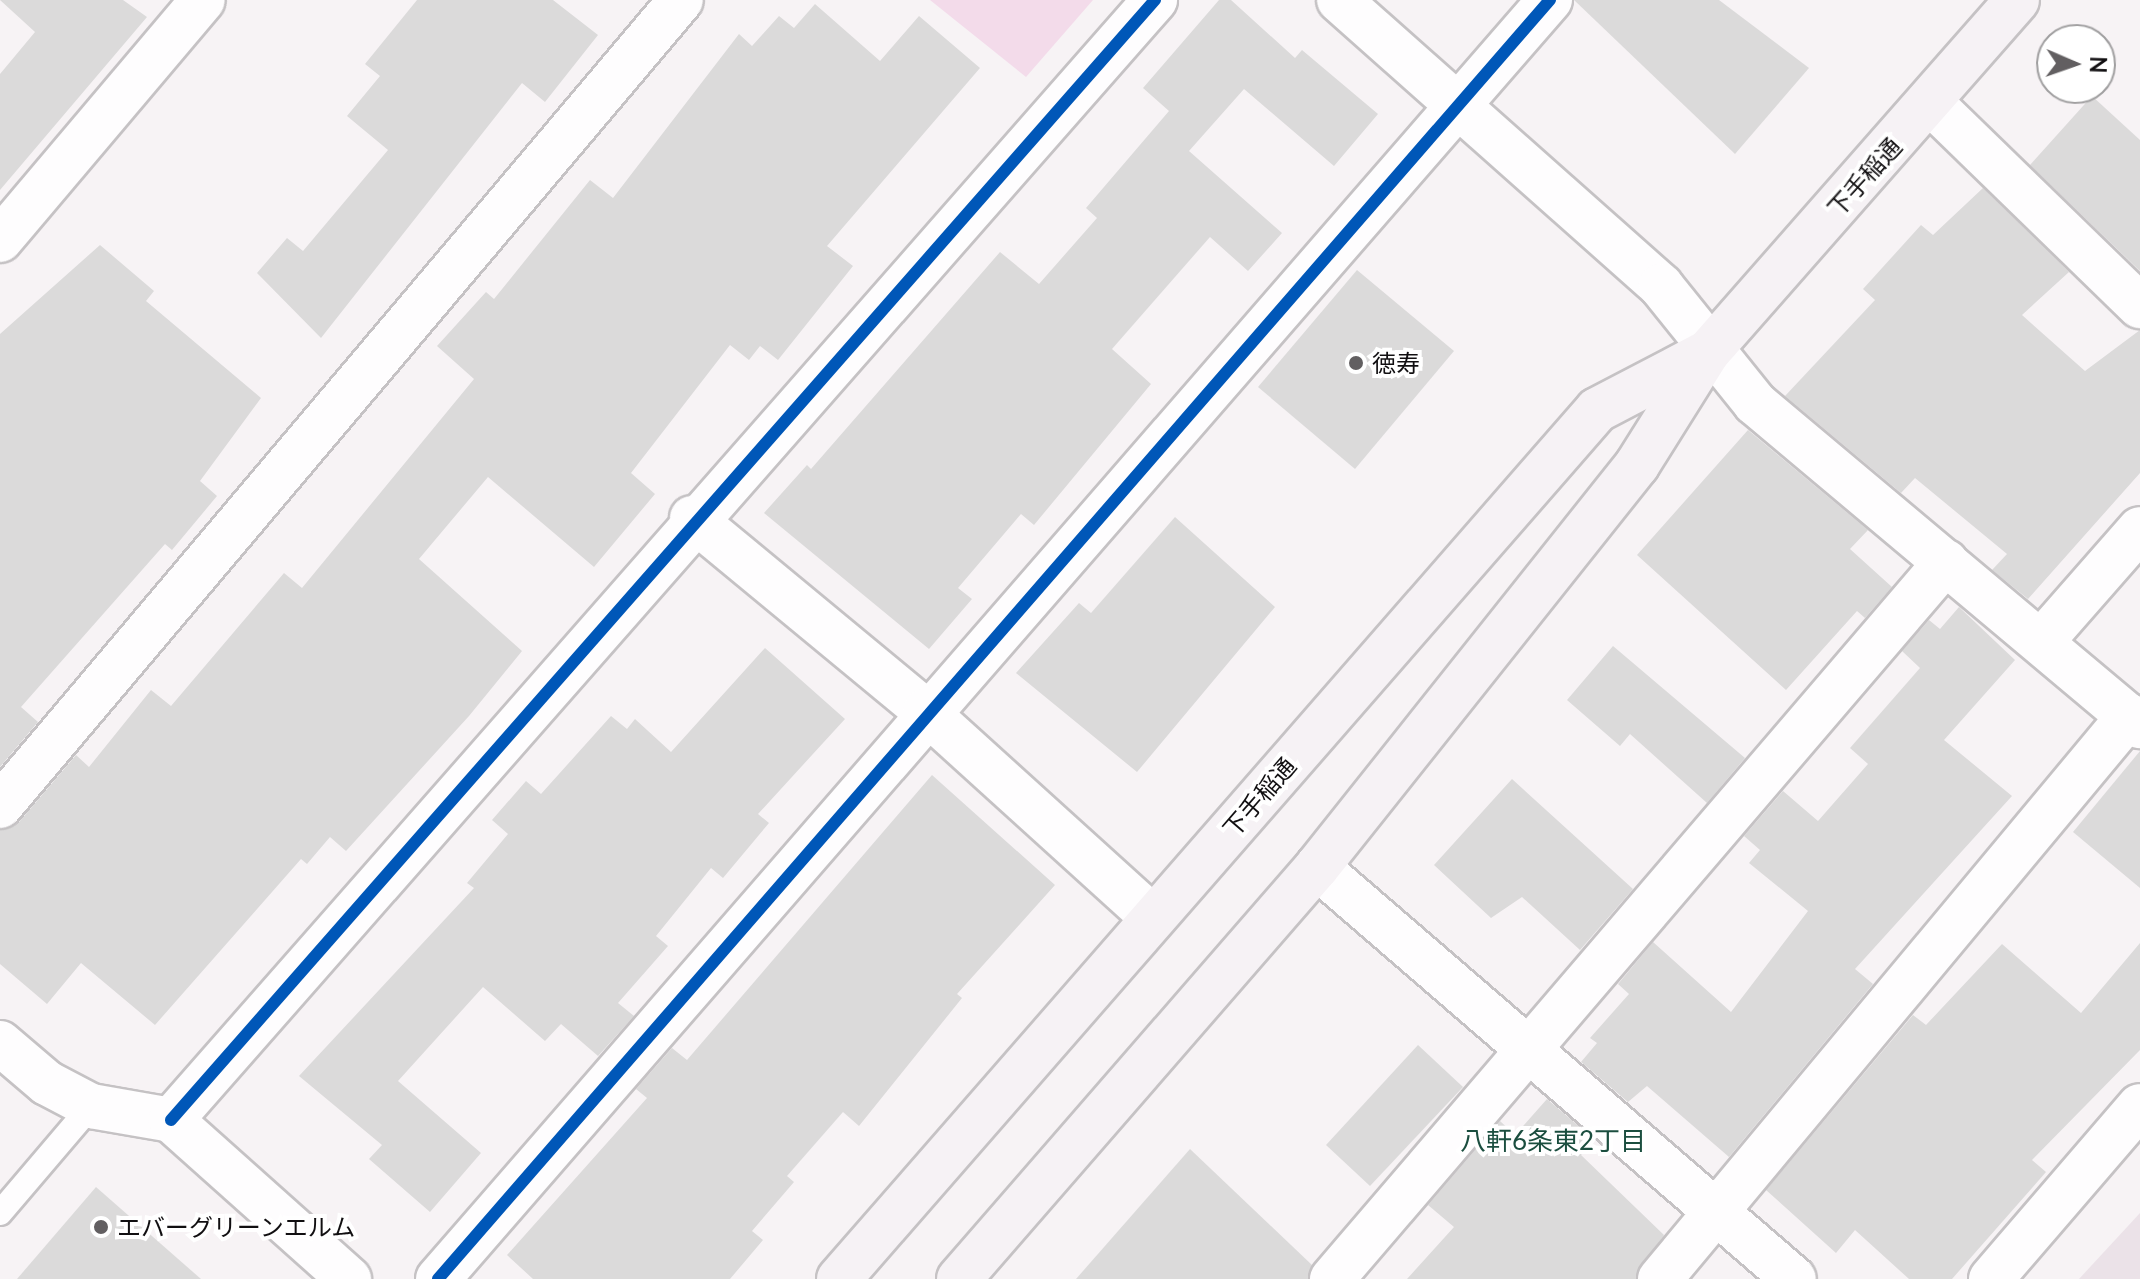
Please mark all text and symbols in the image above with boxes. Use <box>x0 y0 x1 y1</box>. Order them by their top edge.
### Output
north arrow <box>2036 24 2116 104</box>
text: N <box>2085 56 2112 74</box>
street label: 下手稲通 <box>1821 132 1907 222</box>
place label: 徳寿 <box>1372 349 1420 377</box>
marker: 徳寿 <box>1347 354 1365 372</box>
street label: 下手稲通 <box>1217 751 1301 843</box>
district label: 八軒6条東2丁目 <box>1460 1125 1646 1157</box>
place label: エバーグリーンエルム <box>117 1213 357 1241</box>
marker: エバーグリーンエルム <box>92 1218 110 1236</box>

